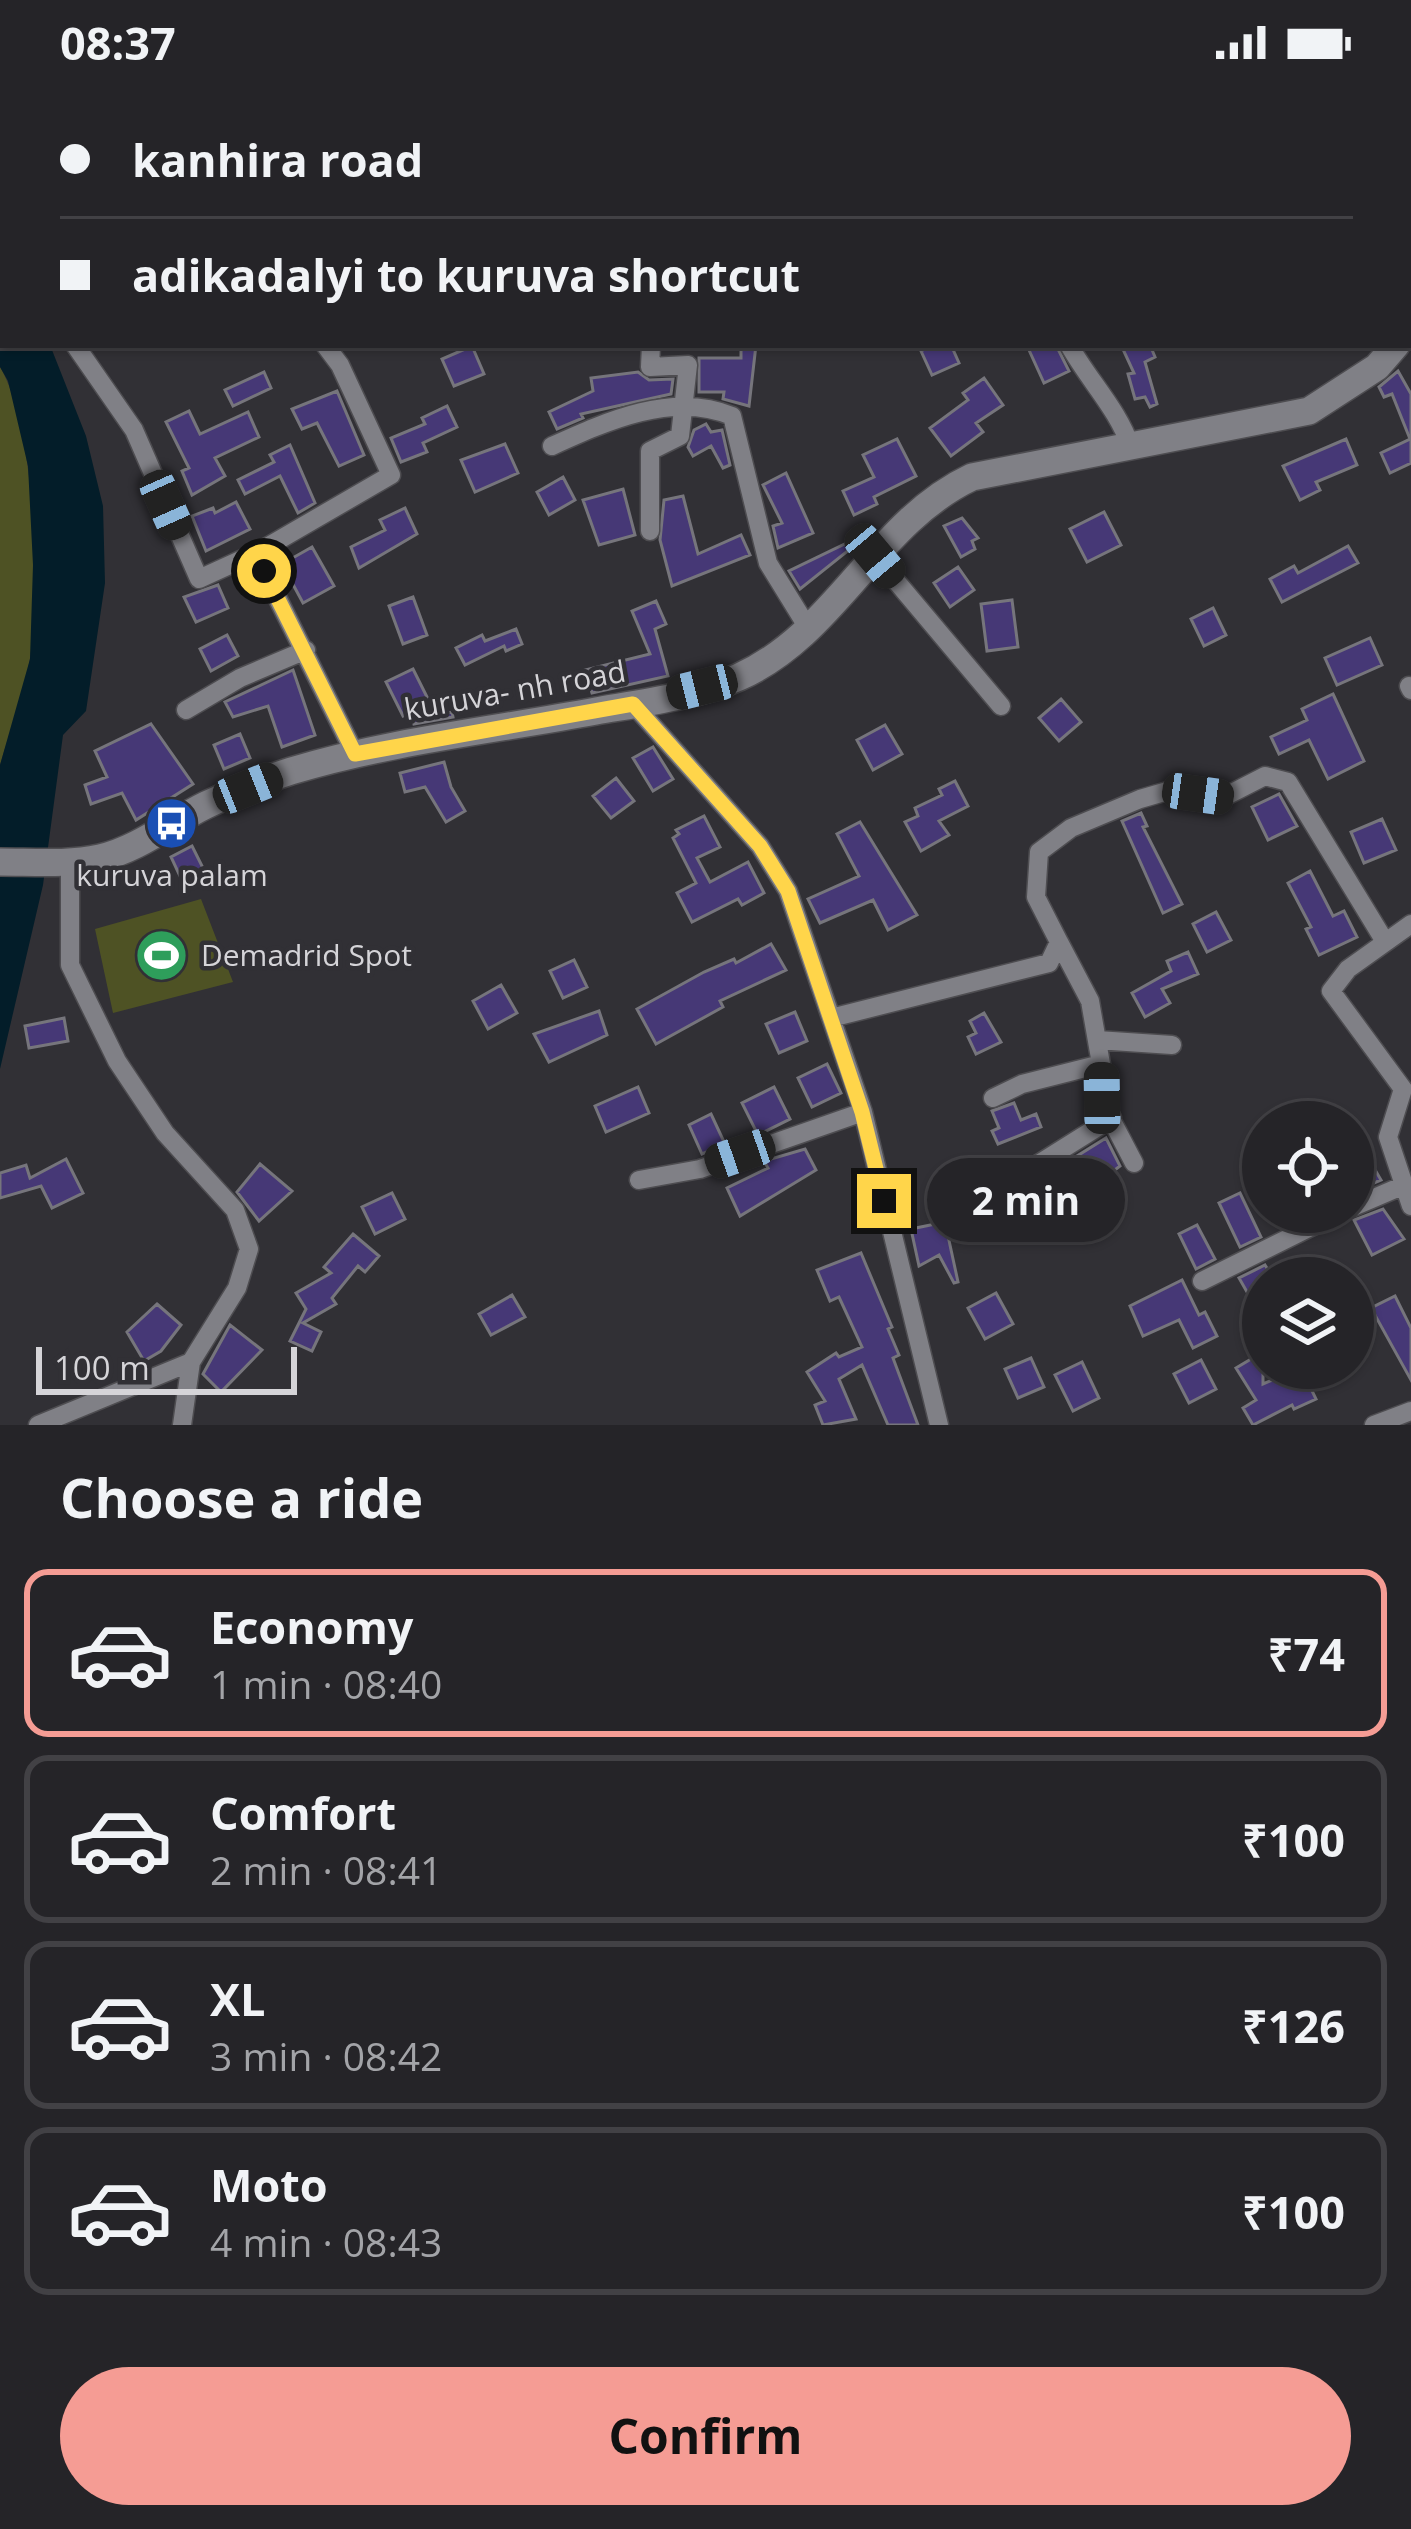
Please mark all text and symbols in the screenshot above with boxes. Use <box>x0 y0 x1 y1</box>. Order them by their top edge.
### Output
text: 08:37 <box>60 12 176 73</box>
text: kanhira road <box>132 129 423 190</box>
text: adikadalyi to kuruva shortcut <box>132 244 800 305</box>
car <box>135 465 197 545</box>
car <box>838 517 912 595</box>
route start <box>237 544 291 598</box>
street label: kuruva- nh road <box>401 650 629 729</box>
car <box>663 661 741 713</box>
car <box>208 758 288 818</box>
car <box>1160 771 1236 817</box>
bus stop icon: kuruva palam <box>144 796 200 852</box>
place label: kuruva palam <box>76 854 268 895</box>
sports icon: Demadrid Spot <box>134 928 190 984</box>
place label: Demadrid Spot <box>201 934 412 975</box>
car <box>1083 1062 1121 1134</box>
map controls <box>1242 1101 1374 1389</box>
button: locate <box>1242 1101 1374 1233</box>
car <box>700 1125 780 1183</box>
callout: 2 min <box>926 1159 1124 1243</box>
text: 2 min <box>972 1173 1080 1226</box>
route end <box>857 1174 911 1228</box>
button: layers <box>1242 1257 1374 1389</box>
scale bar <box>36 1341 297 1394</box>
text: 100 m <box>54 1345 150 1390</box>
text: Choose a ride <box>60 1460 423 1534</box>
text: Economy <box>210 1596 413 1657</box>
icon: car <box>66 1599 174 1707</box>
text: ₹74 <box>1268 1623 1345 1684</box>
text: 1 min · 08:40 <box>210 1657 442 1710</box>
text: Comfort <box>210 1782 396 1843</box>
icon: car <box>66 1785 174 1893</box>
text: ₹100 <box>1242 1809 1345 1870</box>
text: 2 min · 08:41 <box>210 1843 442 1896</box>
text: XL <box>210 1968 265 2029</box>
icon: car <box>66 1971 174 2079</box>
text: ₹126 <box>1242 1995 1345 2056</box>
text: 3 min · 08:42 <box>210 2029 442 2082</box>
text: Moto <box>210 2154 328 2215</box>
icon: car <box>66 2157 174 2265</box>
text: ₹100 <box>1242 2181 1345 2242</box>
text: 4 min · 08:43 <box>210 2215 442 2268</box>
button: Confirm <box>60 2367 1351 2505</box>

